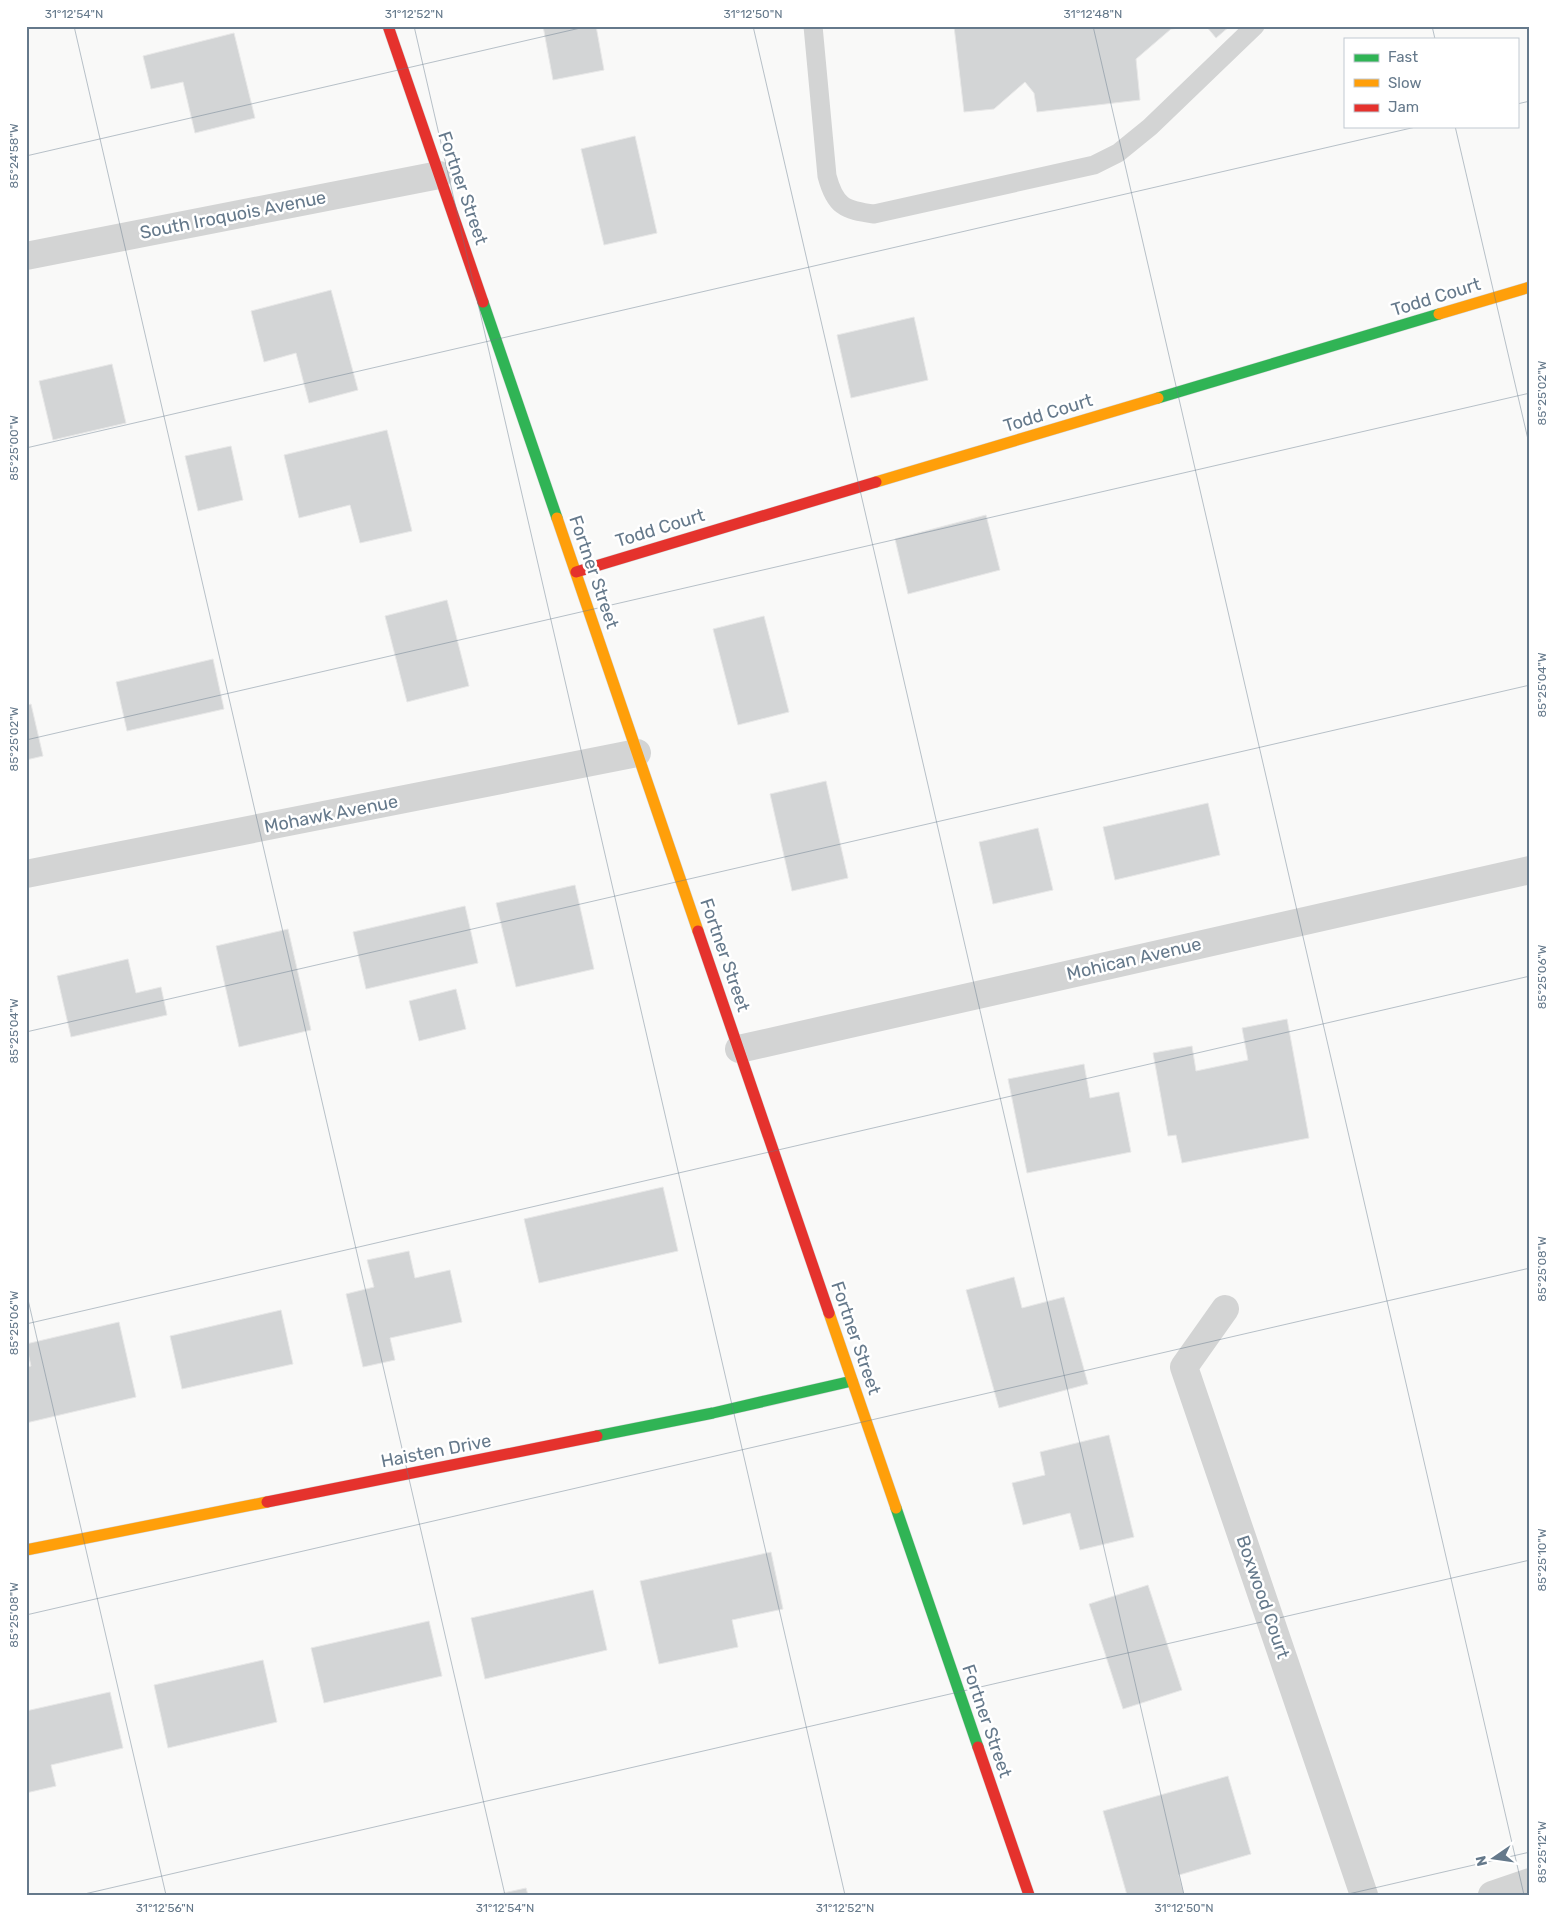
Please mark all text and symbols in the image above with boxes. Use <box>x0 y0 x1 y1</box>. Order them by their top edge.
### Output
text: 31°12'54"N <box>45 7 103 21</box>
text: 31°12'52"N <box>385 7 443 21</box>
text: 31°12'50"N <box>723 7 783 21</box>
text: 31°12'48"N <box>1064 7 1122 21</box>
legend <box>1344 38 1518 128</box>
text: Fast <box>1388 48 1418 66</box>
text: Slow <box>1388 74 1421 92</box>
text: Jam <box>1388 98 1419 116</box>
text: 85°24'58"W <box>7 123 21 189</box>
street label: Fortner Street <box>433 128 493 248</box>
street label: South Iroquois Avenue <box>138 186 328 244</box>
street label: Todd Court <box>1389 273 1483 321</box>
text: 85°25'02"W <box>1535 360 1549 425</box>
street label: Todd Court <box>1001 389 1095 437</box>
text: 85°25'00"W <box>7 415 21 481</box>
street label: Todd Court <box>613 504 707 552</box>
street label: Fortner Street <box>564 512 624 632</box>
text: 85°25'04"W <box>1535 652 1549 718</box>
text: 85°25'02"W <box>7 706 21 771</box>
street label: Mohawk Avenue <box>262 790 400 838</box>
street label: Fortner Street <box>695 895 755 1015</box>
street label: Mohican Avenue <box>1064 933 1204 985</box>
text: 85°25'06"W <box>1535 944 1549 1009</box>
text: 85°25'04"W <box>7 998 21 1064</box>
text: 85°25'08"W <box>1535 1236 1549 1302</box>
street label: Fortner Street <box>826 1278 886 1398</box>
text: 85°25'06"W <box>7 1290 21 1355</box>
street label: Haisten Drive <box>379 1430 493 1472</box>
text: 85°25'10"W <box>1535 1528 1549 1592</box>
street label: Boxwood Court <box>1232 1533 1294 1661</box>
text: 85°25'08"W <box>7 1582 21 1648</box>
street label: Fortner Street <box>957 1661 1017 1781</box>
text: 85°25'12"W <box>1535 1820 1549 1883</box>
north arrow <box>1468 1834 1518 1884</box>
text: N <box>1472 1854 1491 1868</box>
text: 31°12'56"N <box>136 1901 194 1915</box>
text: 31°12'54"N <box>476 1901 534 1915</box>
text: 31°12'52"N <box>816 1901 874 1915</box>
text: 31°12'50"N <box>1154 1901 1214 1915</box>

